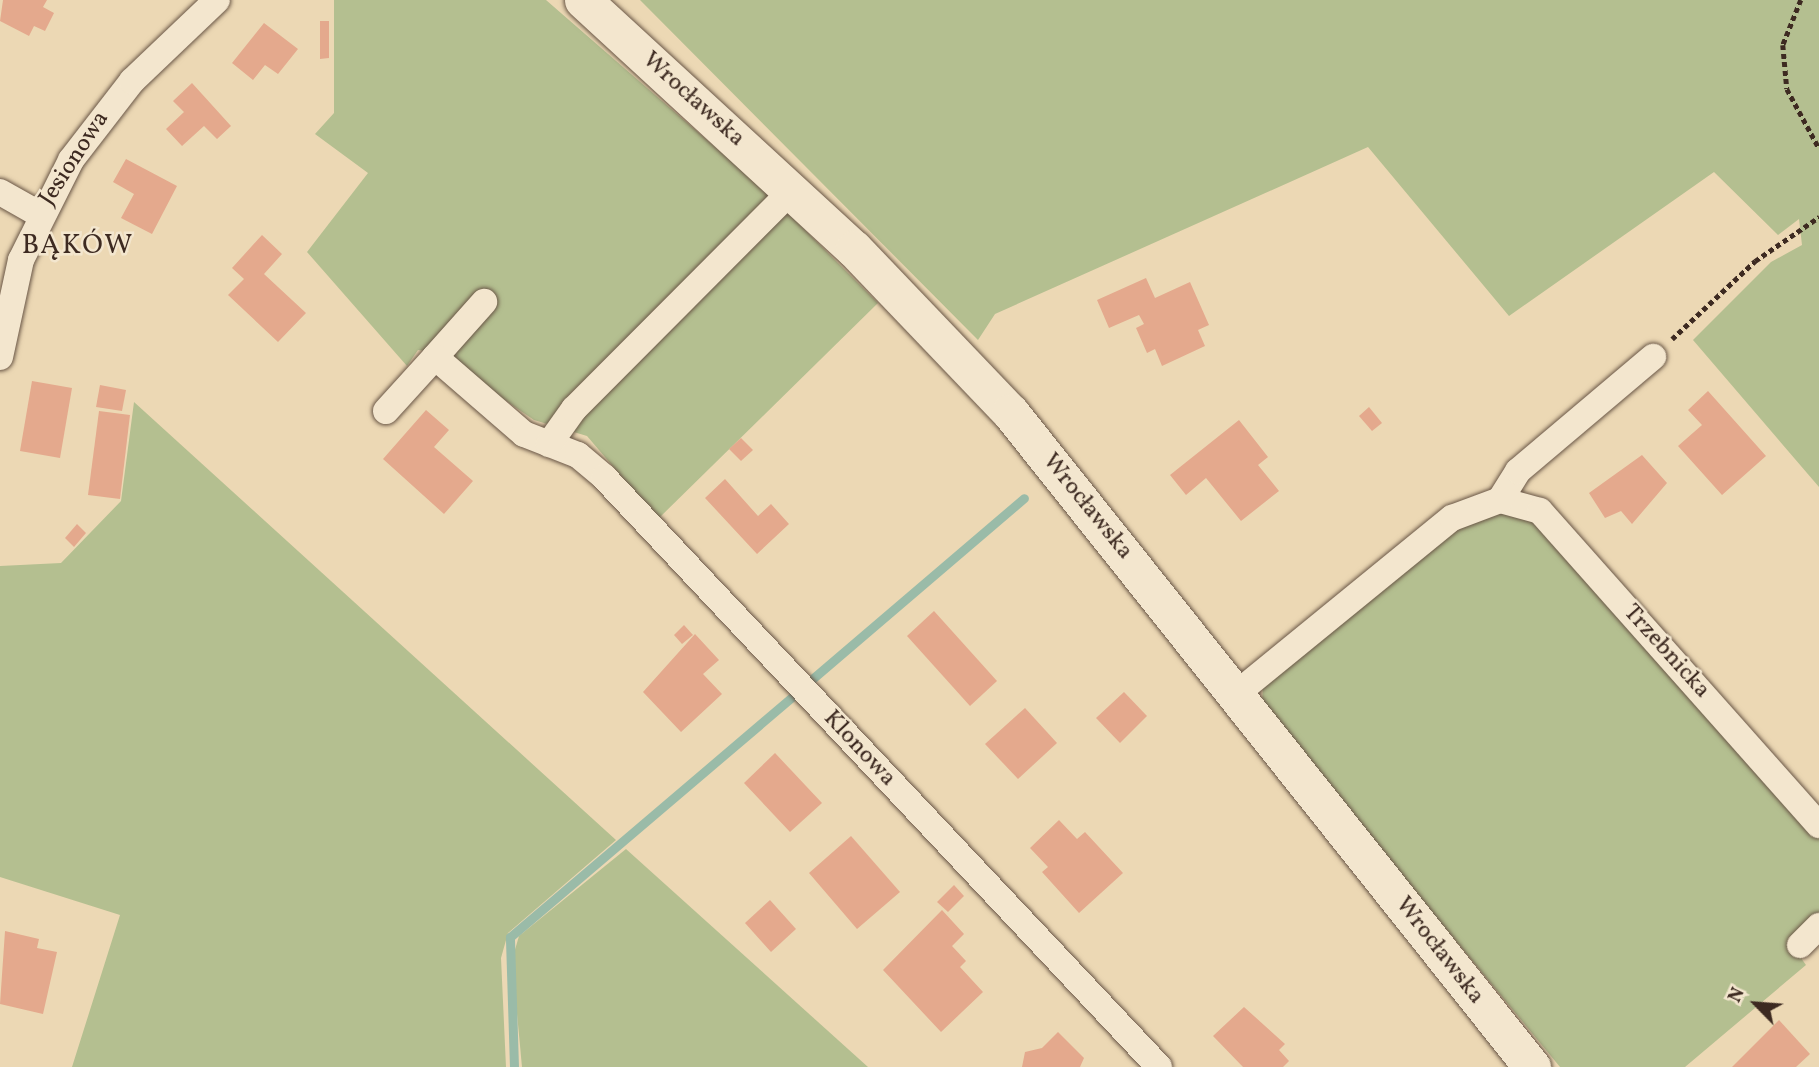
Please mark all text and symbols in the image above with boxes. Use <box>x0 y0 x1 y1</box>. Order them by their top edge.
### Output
street label: Wrocławska <box>636 46 750 154</box>
street label: Jesionowa <box>34 106 116 212</box>
district label: BĄKÓW <box>22 229 134 263</box>
street label: Wrocławska <box>1035 448 1139 566</box>
street label: Trzebnicka <box>1616 599 1716 705</box>
street label: Klonowa <box>817 705 901 793</box>
street label: Wrocławska <box>1388 892 1490 1010</box>
north arrow <box>1721 969 1791 1039</box>
text: N <box>1722 983 1752 1007</box>

